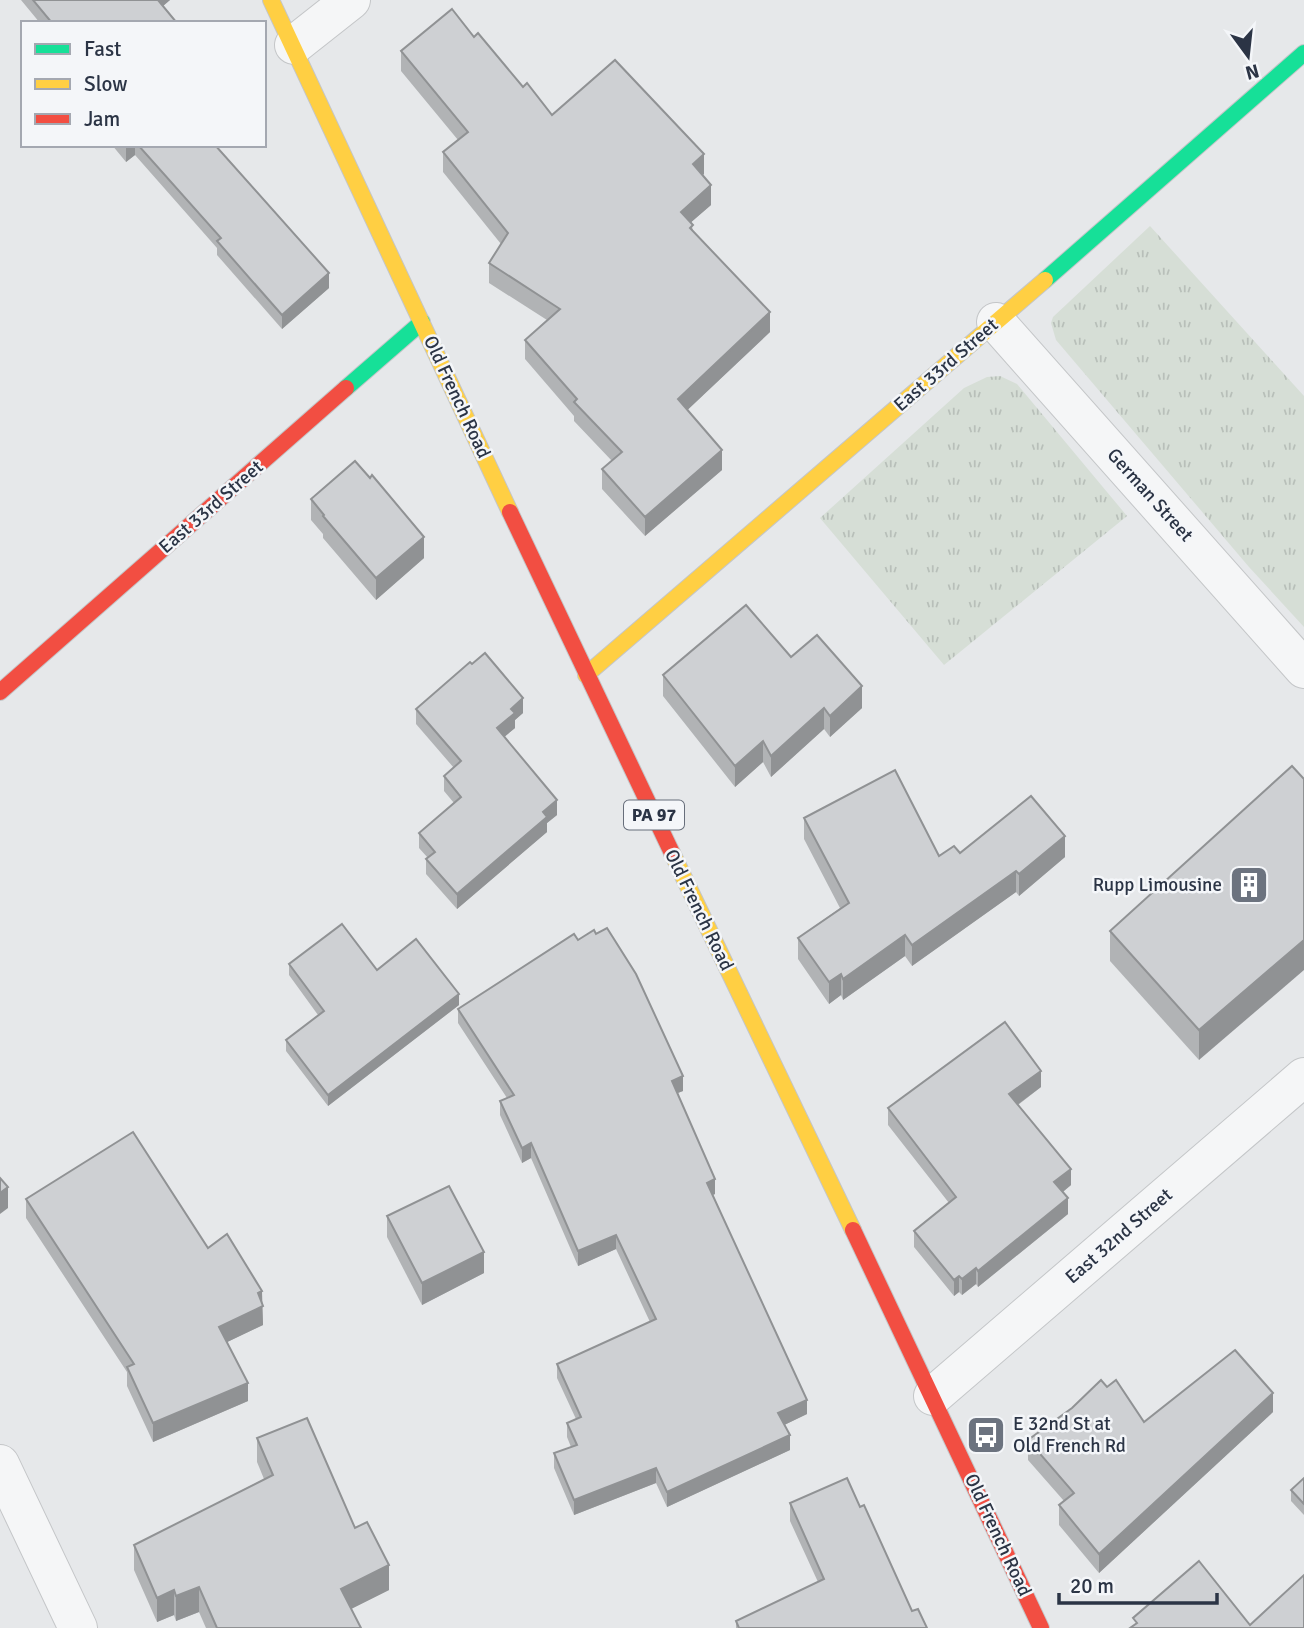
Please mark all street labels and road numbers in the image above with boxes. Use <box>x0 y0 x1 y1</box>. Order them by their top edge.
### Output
street label: East 33rd Street <box>889 313 1003 417</box>
street label: Old French Road <box>418 332 496 462</box>
street label: German Street <box>1102 443 1198 547</box>
street label: East 33rd Street <box>154 455 268 559</box>
road number: PA 97 <box>624 800 684 830</box>
street label: Old French Road <box>659 845 739 975</box>
street label: East 32nd Street <box>1061 1183 1178 1289</box>
street label: Old French Road <box>959 1470 1037 1600</box>

